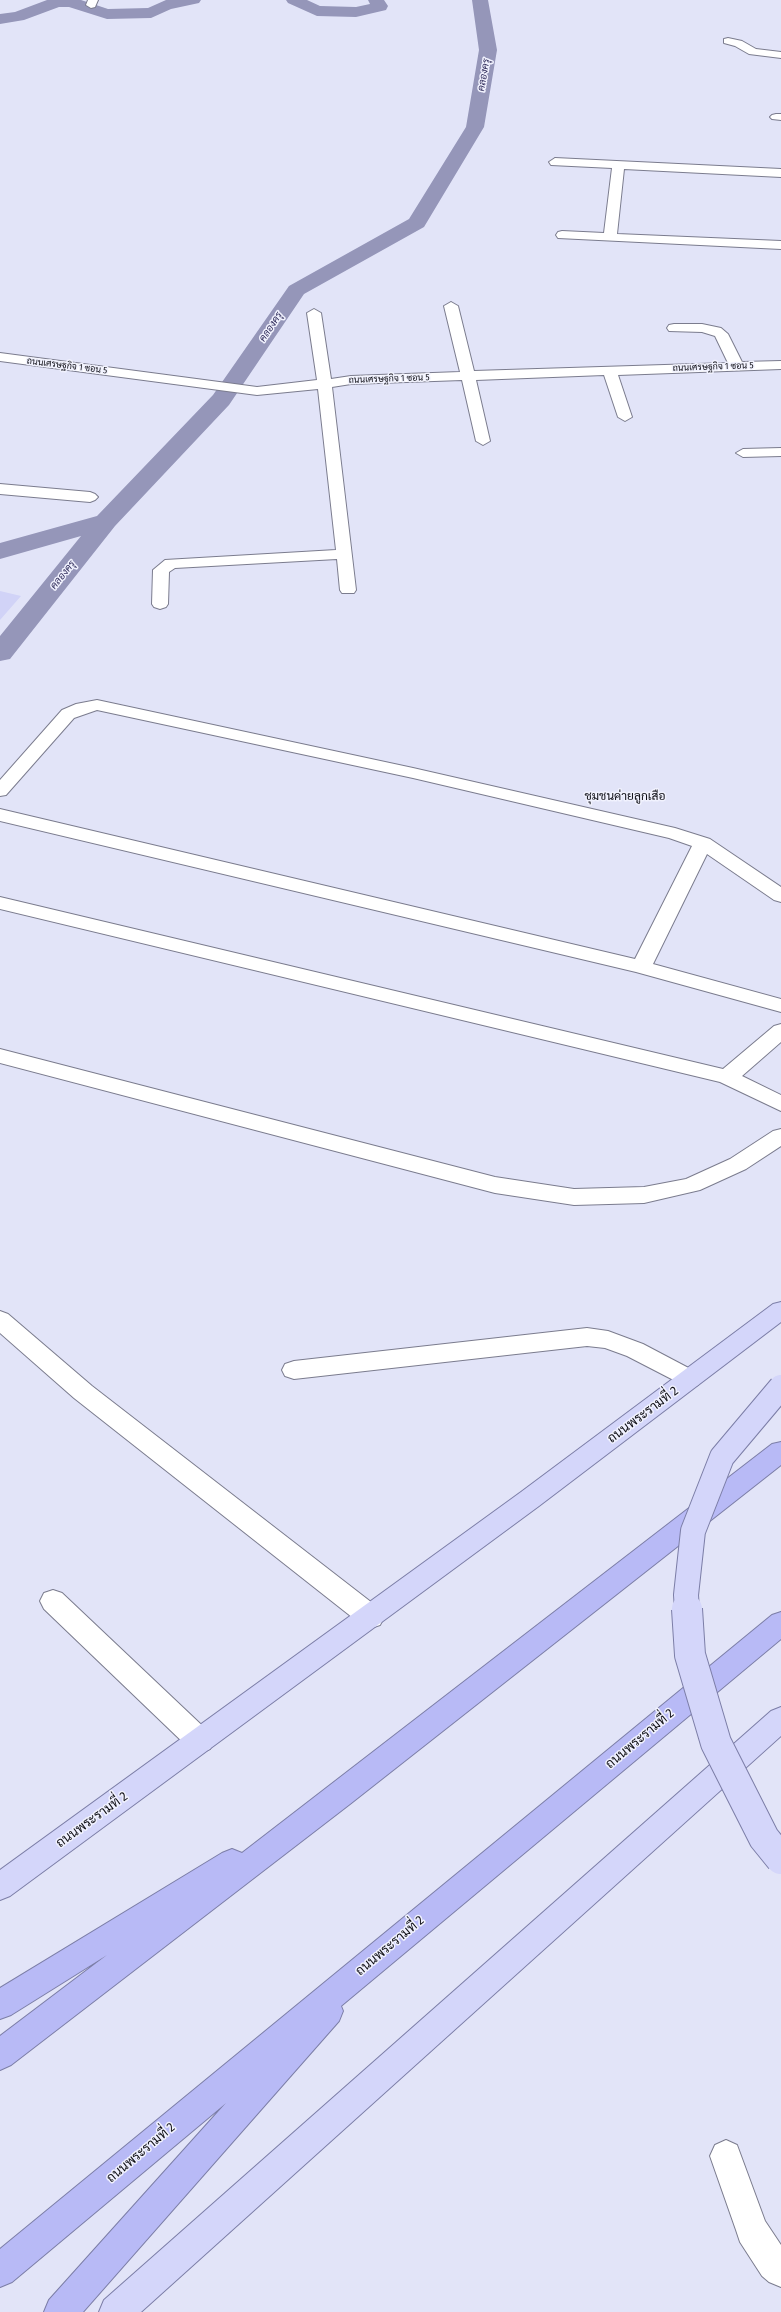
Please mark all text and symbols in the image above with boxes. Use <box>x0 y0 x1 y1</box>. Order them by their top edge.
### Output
water label: คลองครุ <box>475 58 493 92</box>
water label: คลองครุ <box>257 310 285 344</box>
street label: ถนนเศรษฐกิจ 1 ซอน 5 <box>26 356 108 376</box>
street label: ถนนเศรษฐกิจ 1 ซอน 5 <box>672 360 754 374</box>
street label: ถนนเศรษฐกิจ 1 ซอน 5 <box>348 372 430 386</box>
water label: คลองครุ <box>48 558 78 592</box>
district label: ชุมชนค่ายลูกเสือ <box>584 790 666 804</box>
street label: ถนนพระรามที่ 2 <box>605 1383 681 1447</box>
street label: ถนนพระรามที่ 2 <box>603 1706 677 1772</box>
street label: ถนนพระรามที่ 2 <box>53 1789 131 1851</box>
street label: ถนนพระรามที่ 2 <box>353 1913 427 1979</box>
street label: ถนนพระรามที่ 2 <box>104 2120 178 2186</box>

